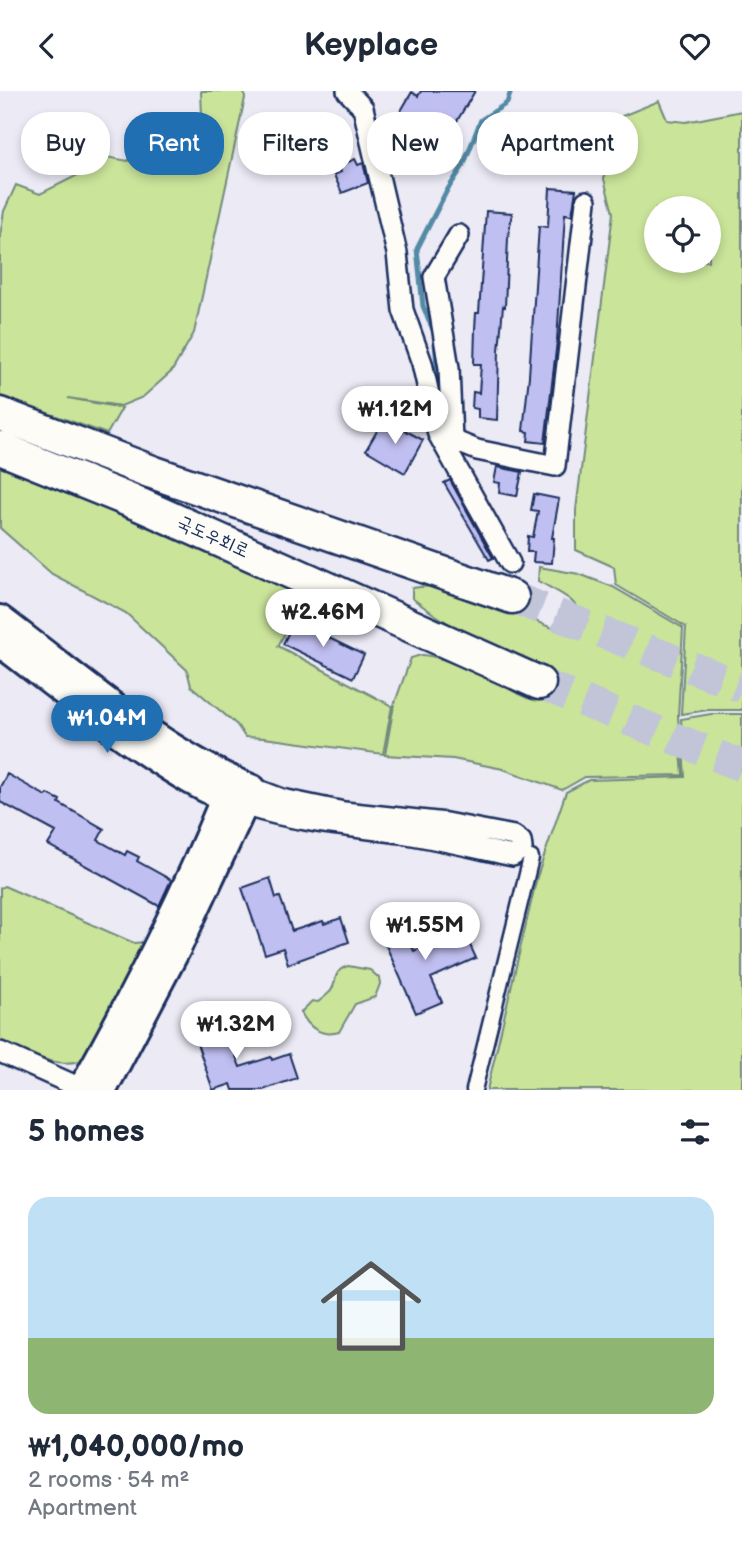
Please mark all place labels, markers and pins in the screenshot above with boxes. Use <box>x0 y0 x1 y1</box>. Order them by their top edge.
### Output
pin: ₩1.12M <box>338 387 452 446</box>
pin: ₩2.46M <box>266 589 380 649</box>
pin: ₩1.04M <box>50 695 164 755</box>
pin: ₩1.55M <box>368 903 482 962</box>
pin: ₩1.32M <box>179 1002 293 1061</box>

